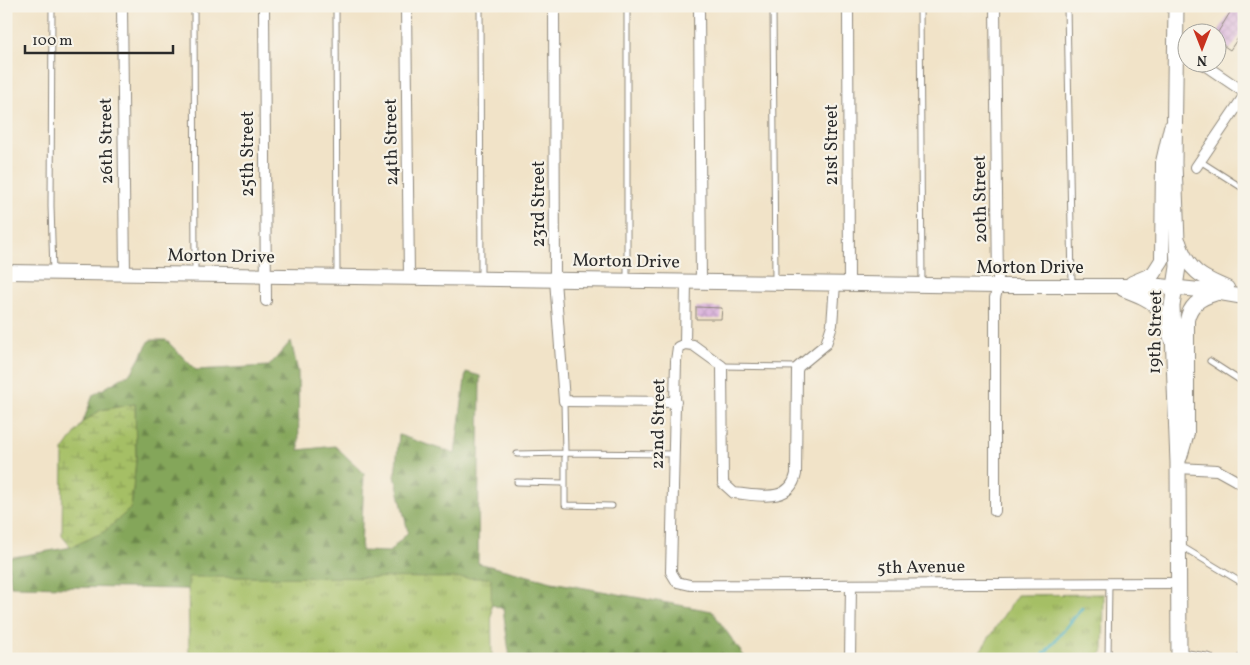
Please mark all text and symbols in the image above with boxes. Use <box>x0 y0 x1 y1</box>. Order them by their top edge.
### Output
scale bar <box>25 22 172 54</box>
north arrow <box>1178 22 1228 72</box>
text: 100 m <box>32 31 72 52</box>
text: N <box>1197 50 1207 69</box>
street label: 26th Street <box>94 97 120 185</box>
street label: 24th Street <box>379 98 405 186</box>
street label: 21st Street <box>820 104 845 186</box>
street label: 25th Street <box>236 111 261 197</box>
street label: 20th Street <box>968 155 994 243</box>
street label: 23rd Street <box>527 161 552 247</box>
street label: Morton Drive <box>167 244 275 270</box>
street label: Morton Drive <box>572 249 680 275</box>
street label: Morton Drive <box>976 256 1084 281</box>
street label: 19th Street <box>1143 290 1169 374</box>
street label: 22nd Street <box>646 378 672 470</box>
street label: 5th Avenue <box>877 555 965 581</box>

